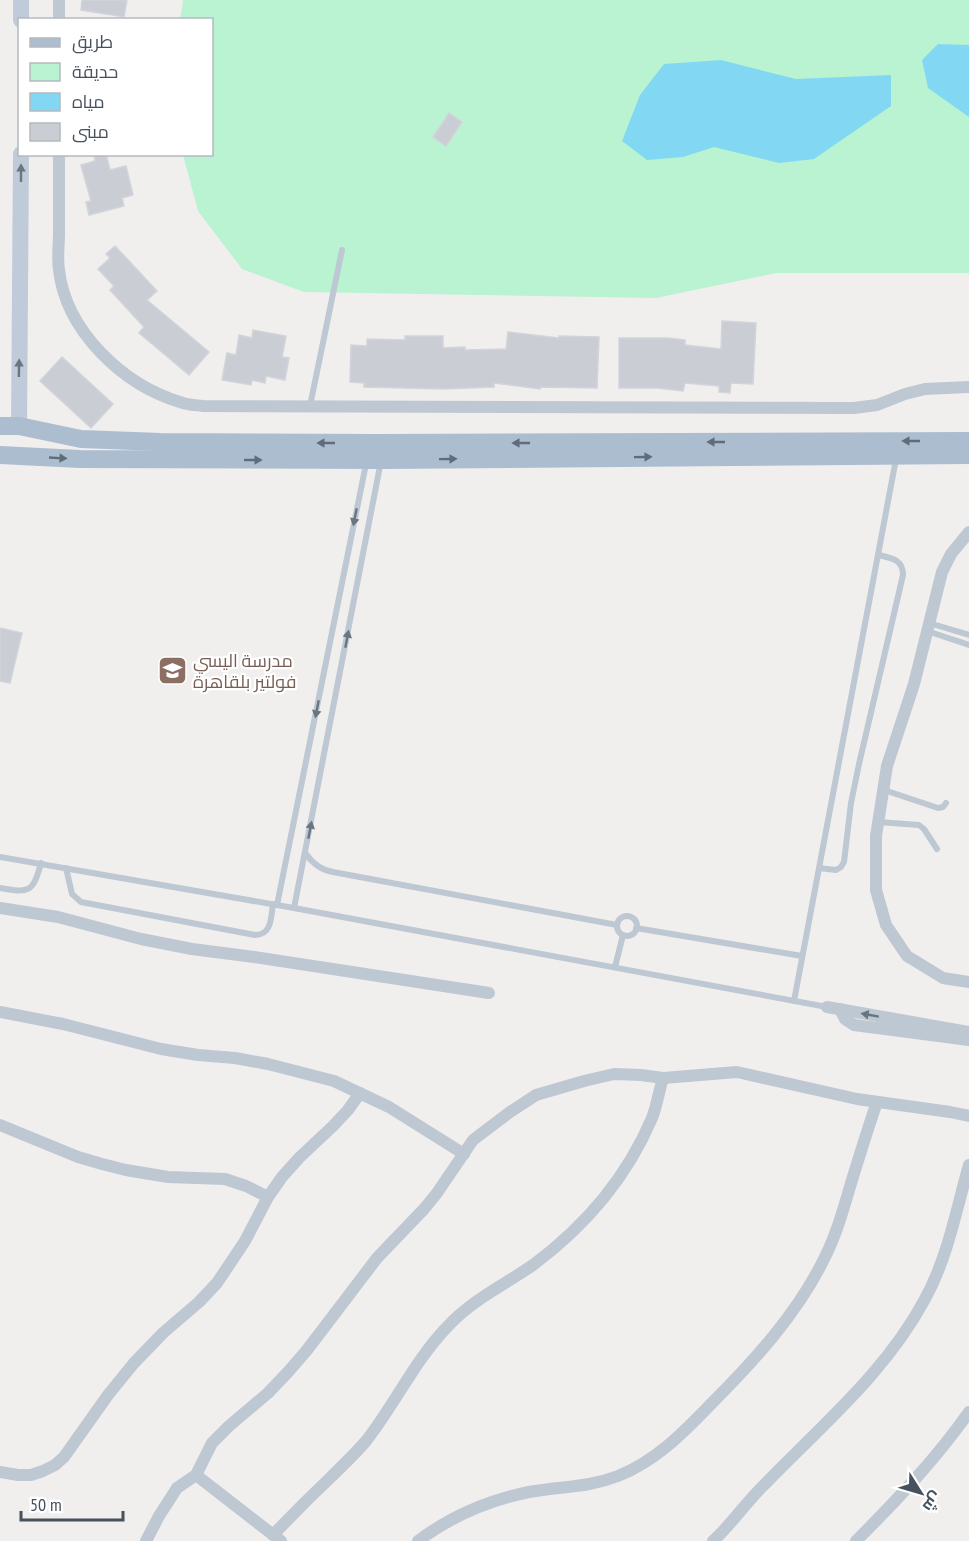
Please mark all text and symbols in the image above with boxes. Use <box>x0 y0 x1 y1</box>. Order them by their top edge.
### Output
legend <box>18 18 213 156</box>
text: طريق <box>72 30 113 54</box>
text: حديقة <box>72 60 118 83</box>
text: مياه <box>72 90 105 113</box>
text: مبنى <box>72 120 109 143</box>
one-way arrow <box>16 163 26 182</box>
one-way arrow <box>14 358 24 377</box>
one-way arrow <box>901 436 920 446</box>
one-way arrow <box>706 437 725 447</box>
one-way arrow <box>316 438 335 448</box>
one-way arrow <box>511 438 530 448</box>
one-way arrow <box>634 453 653 462</box>
one-way arrow <box>49 454 68 463</box>
one-way arrow <box>244 455 263 465</box>
one-way arrow <box>439 455 458 464</box>
one-way arrow <box>350 508 360 527</box>
one-way arrow <box>343 629 352 648</box>
place label: مدرسة اليسي فولتير بلقاهرة <box>193 649 296 693</box>
school or university icon: مدرسة اليسي فولتير بلقاهرة <box>156 655 188 687</box>
one-way arrow <box>312 699 321 718</box>
one-way arrow <box>306 820 315 839</box>
one-way arrow <box>860 1010 879 1019</box>
north arrow <box>891 1463 951 1523</box>
scale bar <box>21 1484 123 1522</box>
text: ش <box>919 1488 947 1516</box>
text: 50 m <box>30 1493 62 1516</box>

